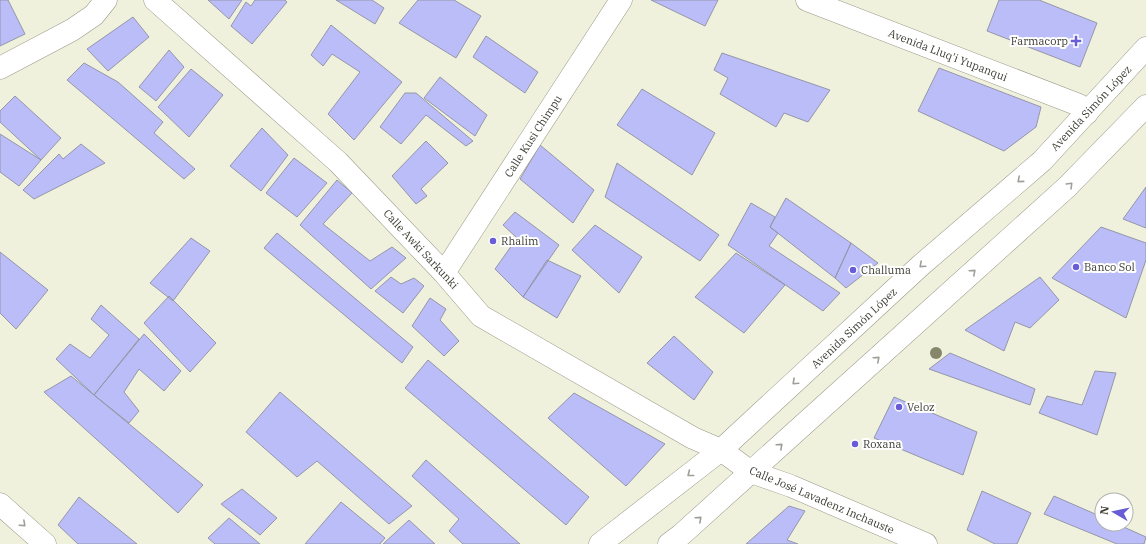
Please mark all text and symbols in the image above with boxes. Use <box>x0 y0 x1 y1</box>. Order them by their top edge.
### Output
street label: Avenida Lluq'i Yupanqui <box>886 26 1010 84</box>
place label: Farmacorp <box>1011 34 1068 48</box>
marker: Farmacorp <box>1071 36 1081 46</box>
street label: Avenida Simón López <box>1048 62 1135 154</box>
street label: Calle Kusi Chimpu <box>501 92 565 180</box>
one-way arrow <box>1017 175 1025 183</box>
one-way arrow <box>1065 182 1073 190</box>
street label: Calle Awki Sarkunki <box>380 206 462 292</box>
place label: Rhalim <box>501 234 539 248</box>
marker: Rhalim <box>488 236 498 246</box>
place label: Banco Sol <box>1084 260 1135 274</box>
one-way arrow <box>919 261 927 268</box>
marker: Banco Sol <box>1071 262 1081 272</box>
place label: Challuma <box>861 263 911 277</box>
marker: Challuma <box>848 265 858 275</box>
one-way arrow <box>968 269 976 277</box>
street label: Avenida Simón López <box>808 284 900 371</box>
one-way arrow <box>872 357 879 364</box>
one-way arrow <box>793 377 800 384</box>
place label: Veloz <box>907 400 935 414</box>
marker: Veloz <box>894 402 904 412</box>
place label: Roxana <box>863 437 901 451</box>
marker: Roxana <box>850 439 860 449</box>
one-way arrow <box>775 443 783 451</box>
street label: Calle José Lavadenz Inchauste <box>747 463 897 537</box>
one-way arrow <box>688 470 695 477</box>
north arrow <box>1094 492 1134 532</box>
text: N <box>1097 505 1112 516</box>
one-way arrow <box>694 516 702 523</box>
one-way arrow <box>18 519 25 526</box>

